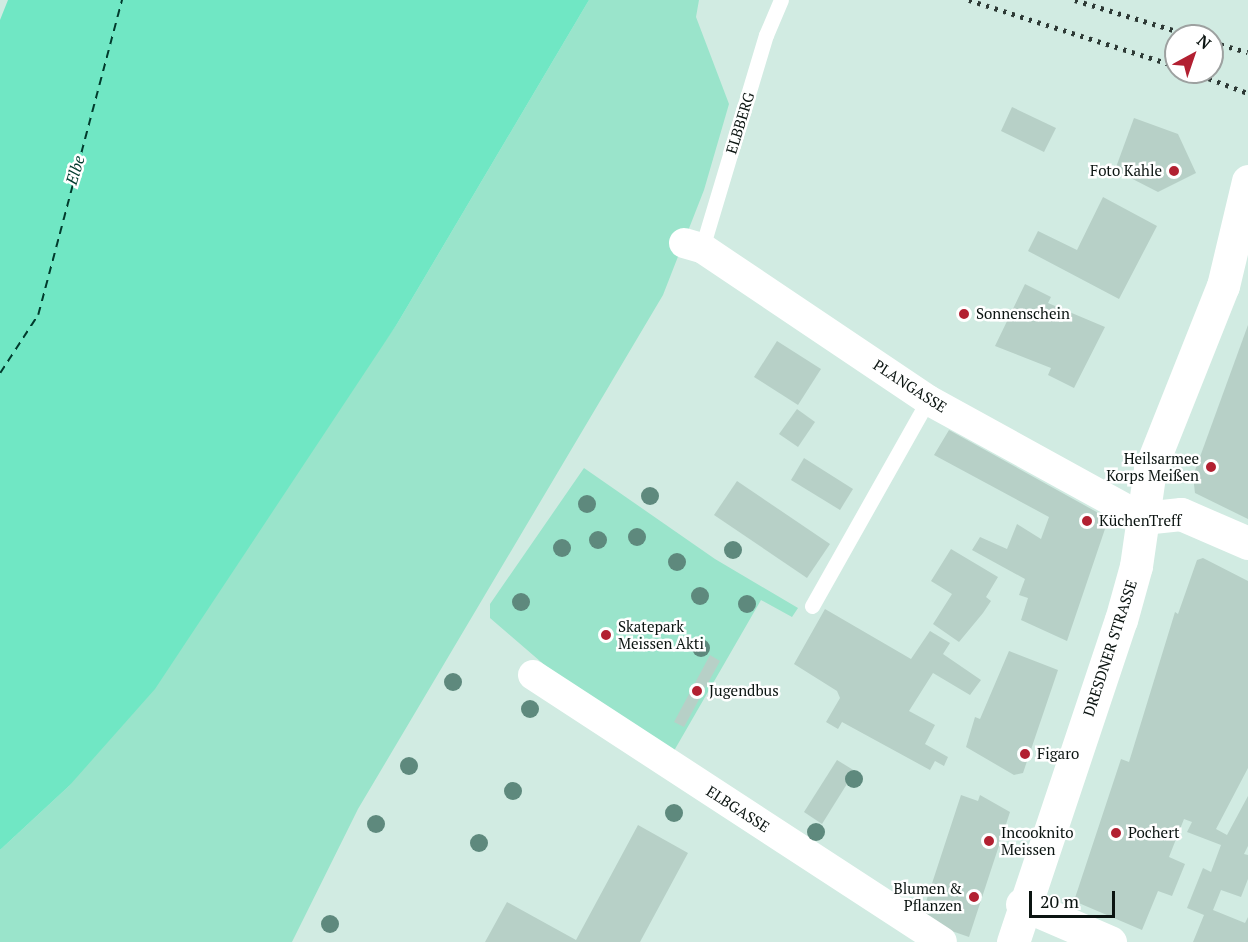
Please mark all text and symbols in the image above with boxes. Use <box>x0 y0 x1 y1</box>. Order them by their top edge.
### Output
north arrow <box>1164 24 1224 84</box>
text: N <box>1193 29 1216 54</box>
street label: ELBBERG <box>722 90 758 156</box>
water label: Elbe <box>62 153 88 187</box>
place label: Foto Kahle <box>1090 162 1162 180</box>
marker: Foto Kahle <box>1167 164 1181 178</box>
place label: Sonnenschein <box>976 305 1070 323</box>
marker: Sonnenschein <box>957 307 971 321</box>
street label: PLANGASSE <box>870 356 950 416</box>
place label: Heilsarmee Korps Meißen <box>1106 449 1199 484</box>
marker: Heilsarmee Korps Meißen <box>1204 460 1218 474</box>
place label: KüchenTreff <box>1099 512 1181 530</box>
marker: KüchenTreff <box>1080 514 1094 528</box>
street label: DRESDNER STRASSE <box>1079 577 1141 719</box>
place label: Skatepark Meissen Akti <box>618 617 704 652</box>
marker: Skatepark Meissen Akti <box>599 628 613 642</box>
place label: Jugendbus <box>709 682 779 700</box>
marker: Jugendbus <box>690 684 704 698</box>
place label: Figaro <box>1037 745 1079 763</box>
marker: Figaro <box>1018 747 1032 761</box>
street label: ELBGASSE <box>703 782 773 836</box>
place label: Incooknito Meissen <box>1001 823 1074 858</box>
place label: Pochert <box>1128 824 1179 842</box>
marker: Pochert <box>1109 826 1123 840</box>
marker: Incooknito Meissen <box>982 834 996 848</box>
place label: Blumen & Pflanzen <box>894 879 962 914</box>
scale bar <box>1032 879 1118 917</box>
text: 20 m <box>1040 889 1079 913</box>
marker: Blumen & Pflanzen <box>967 890 981 904</box>

